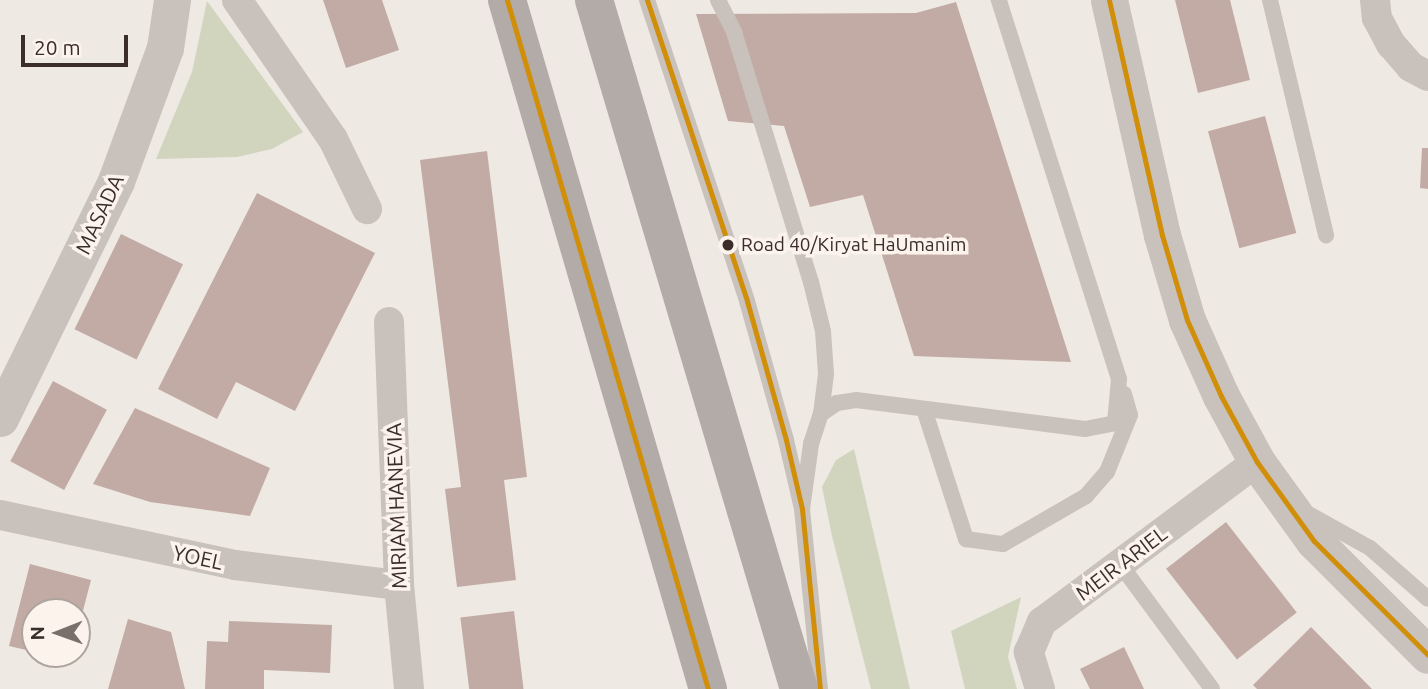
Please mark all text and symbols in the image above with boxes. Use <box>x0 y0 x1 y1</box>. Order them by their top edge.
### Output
scale bar <box>24 21 131 65</box>
text: 20 m <box>34 35 81 59</box>
street label: MASADA <box>70 170 128 258</box>
place label: Road 40/Kiryat HaUmanim <box>741 234 966 256</box>
marker: Road 40/Kiryat HaUmanim <box>721 238 735 252</box>
street label: MIRIAM HANEVIA <box>381 422 411 590</box>
street label: MEIR ARIEL <box>1070 520 1172 606</box>
street label: YOEL <box>171 539 225 575</box>
north arrow <box>21 598 91 668</box>
text: N <box>26 626 48 641</box>

